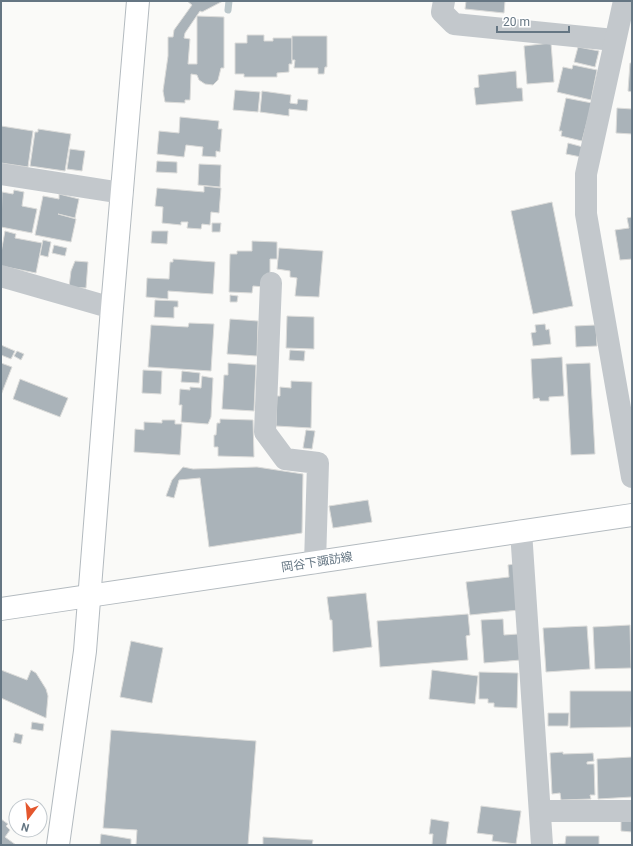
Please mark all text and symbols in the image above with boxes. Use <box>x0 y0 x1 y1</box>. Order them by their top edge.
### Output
scale bar <box>497 8 569 34</box>
text: 20 m <box>503 15 530 29</box>
street label: 岡谷下諏訪線 <box>280 549 354 575</box>
north arrow <box>8 798 48 838</box>
text: N <box>20 820 31 834</box>

